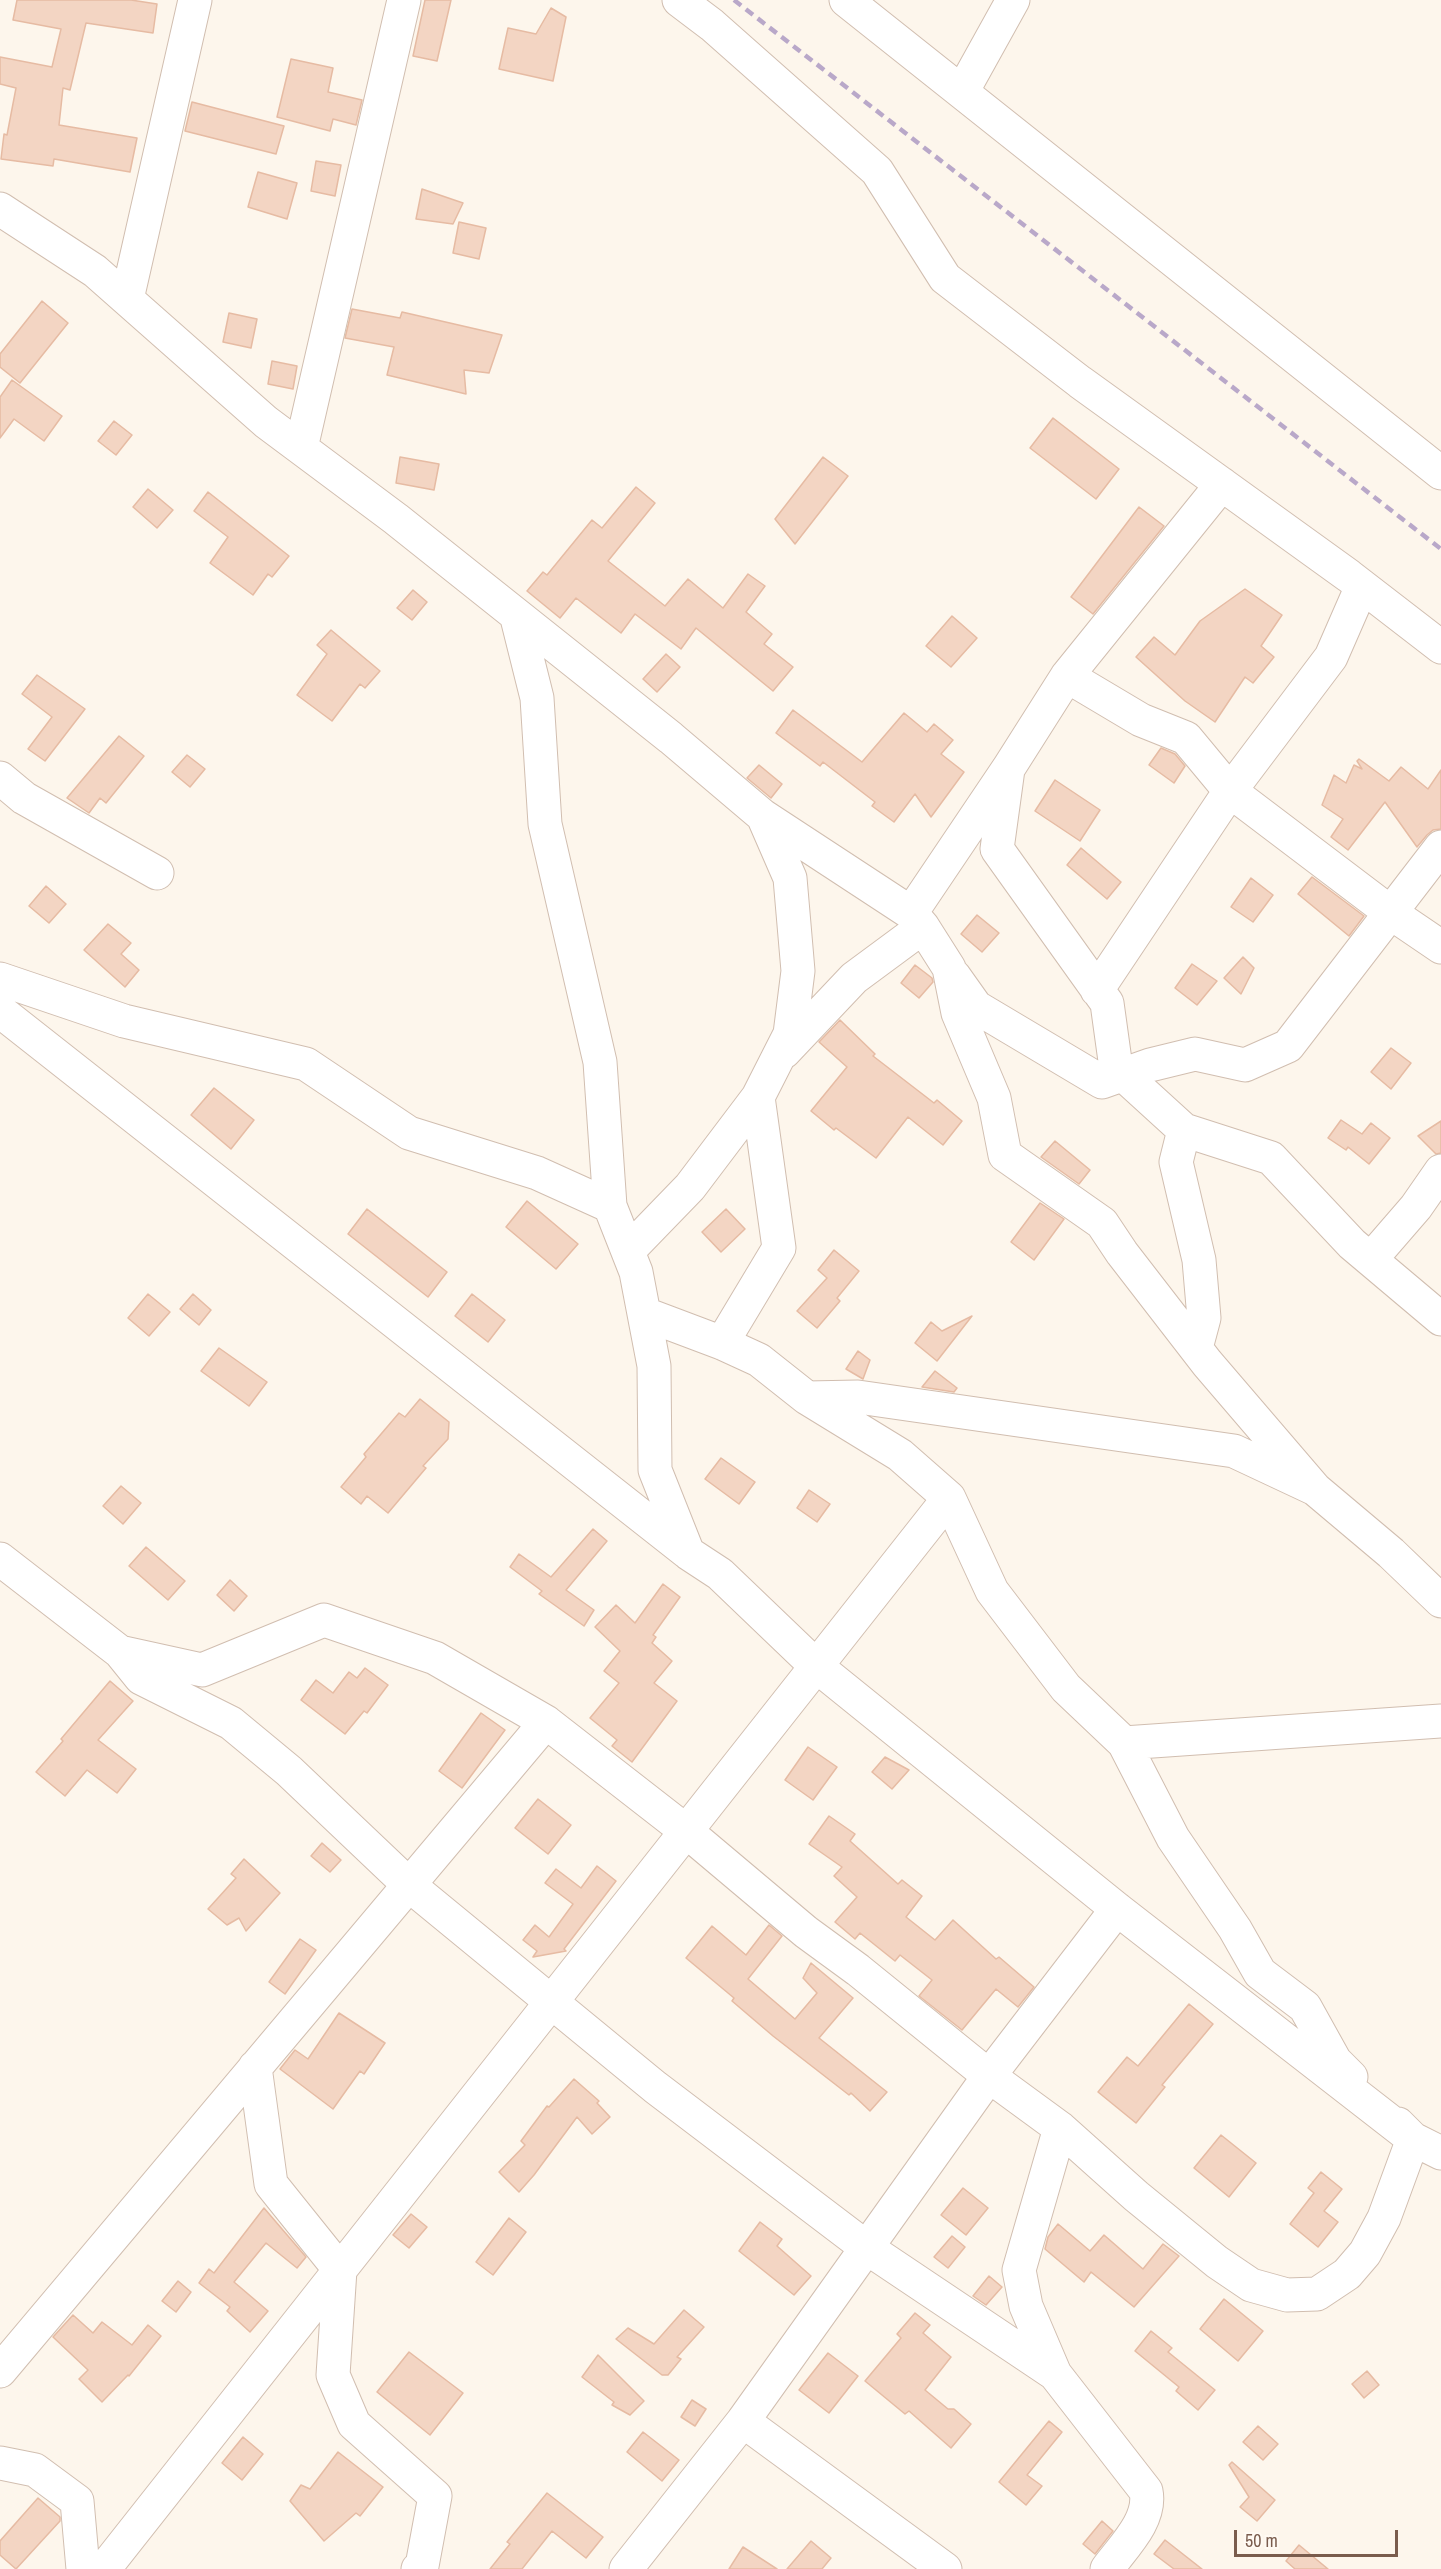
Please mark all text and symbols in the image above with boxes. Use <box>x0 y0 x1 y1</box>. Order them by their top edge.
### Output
scale bar <box>1237 2518 1400 2556</box>
text: 50 m <box>1245 2528 1278 2553</box>

